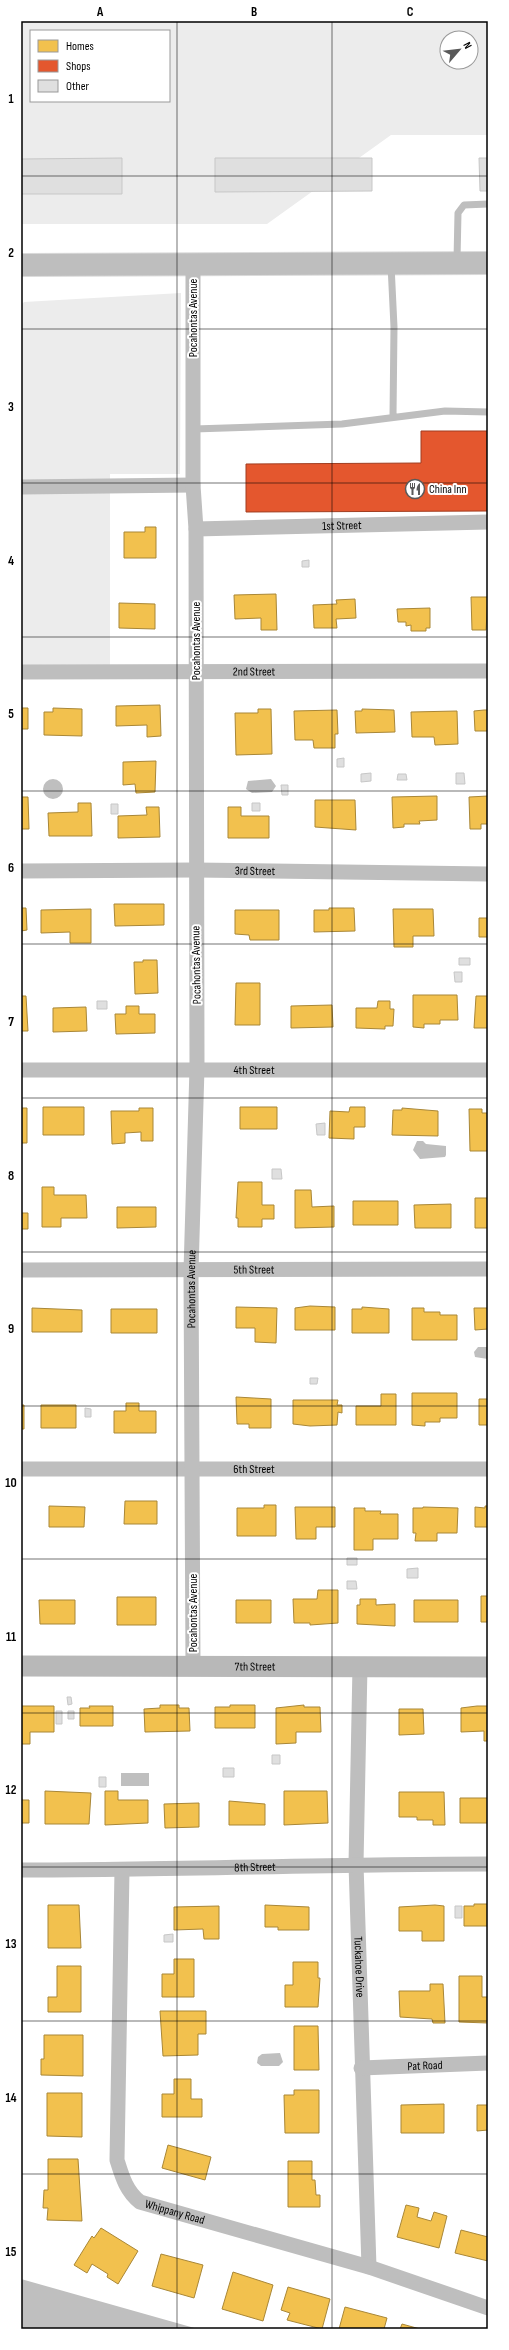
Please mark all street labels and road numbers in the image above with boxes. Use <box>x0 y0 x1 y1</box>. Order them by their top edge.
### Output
street label: Pocahontas Avenue <box>186 279 201 357</box>
street label: 1st Street <box>322 518 362 534</box>
street label: Pocahontas Avenue <box>189 602 204 680</box>
street label: 2nd Street <box>233 664 276 680</box>
street label: 3rd Street <box>235 864 276 879</box>
street label: Pocahontas Avenue <box>188 925 205 1004</box>
street label: 4th Street <box>233 1063 275 1078</box>
street label: Pocahontas Avenue <box>184 1249 200 1328</box>
street label: 5th Street <box>234 1262 275 1278</box>
street label: 6th Street <box>233 1462 275 1477</box>
street label: Pocahontas Avenue <box>186 1574 201 1652</box>
street label: 7th Street <box>234 1659 276 1675</box>
street label: 8th Street <box>234 1860 276 1875</box>
street label: Tuckahoe Drive <box>350 1936 367 1998</box>
street label: Pat Road <box>407 2058 443 2074</box>
street label: Whippany Road <box>143 2197 206 2228</box>

